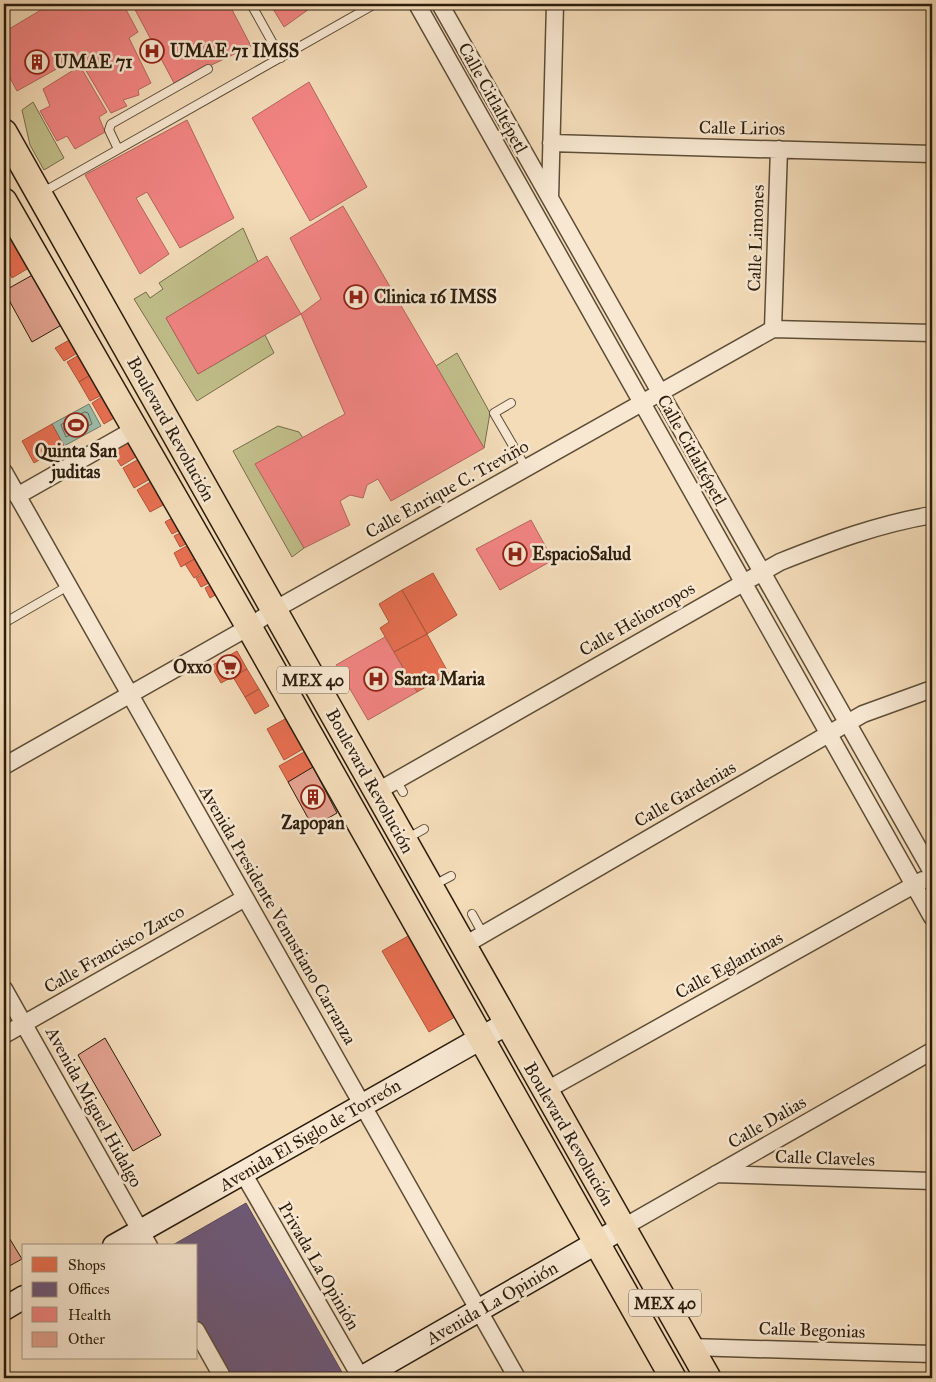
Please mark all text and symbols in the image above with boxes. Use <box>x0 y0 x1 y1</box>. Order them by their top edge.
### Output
hospital icon: UMAE 71 IMSS <box>139 38 165 64</box>
street label: Calle Citlaltépetl <box>453 39 533 157</box>
place label: UMAE 71 IMSS <box>170 40 299 62</box>
building icon: UMAE 71 <box>24 49 50 75</box>
place label: UMAE 71 <box>54 51 132 73</box>
street label: Calle Lirios <box>699 116 785 140</box>
street label: Calle Limones <box>743 184 769 292</box>
hospital icon: Clinica 16 IMSS <box>343 284 369 310</box>
place label: Clinica 16 IMSS <box>374 286 497 308</box>
street label: Boulevard Revolución <box>122 353 220 505</box>
street label: Calle Citlaltépetl <box>652 391 732 509</box>
sports icon: Quinta San juditas <box>63 412 89 438</box>
street label: Calle Enrique C. Treviño <box>362 435 533 544</box>
place label: Quinta San juditas <box>35 440 117 484</box>
hospital icon: EspacioSalud <box>502 541 528 567</box>
place label: EspacioSalud <box>532 543 632 566</box>
street label: Calle Heliotropos <box>575 577 699 661</box>
supermarket icon: Oxxo <box>216 654 242 680</box>
place label: Oxxo <box>173 656 212 678</box>
road number: MEX 40 <box>277 666 349 694</box>
hospital icon: Santa Maria <box>363 666 389 692</box>
place label: Santa Maria <box>394 668 485 690</box>
street label: Boulevard Revolución <box>321 705 419 857</box>
street label: Calle Gardenias <box>630 756 740 832</box>
street label: Avenida Presidente Venustiano Carranza <box>194 781 361 1049</box>
building icon: Zapopan <box>300 784 326 810</box>
place label: Zapopan <box>281 812 345 835</box>
street label: Calle Francisco Zarco <box>40 900 188 998</box>
street label: Calle Eglantinas <box>671 926 787 1004</box>
street label: Avenida Miguel Hidalgo <box>39 1022 147 1192</box>
street label: Boulevard Revolución <box>519 1058 619 1210</box>
street label: Avenida El Siglo de Torreón <box>214 1074 405 1197</box>
street label: Calle Dalias <box>724 1091 810 1153</box>
street label: Calle Claveles <box>774 1145 876 1171</box>
street label: Privada La Opinión <box>273 1198 365 1334</box>
legend <box>22 1244 198 1360</box>
text: Shops <box>68 1256 106 1274</box>
street label: Avenida La Opinión <box>421 1256 562 1350</box>
text: Offices <box>68 1280 109 1298</box>
road number: MEX 40 <box>629 1290 701 1316</box>
text: Health <box>68 1306 112 1324</box>
street label: Calle Begonias <box>758 1317 866 1344</box>
text: Other <box>68 1330 105 1348</box>

